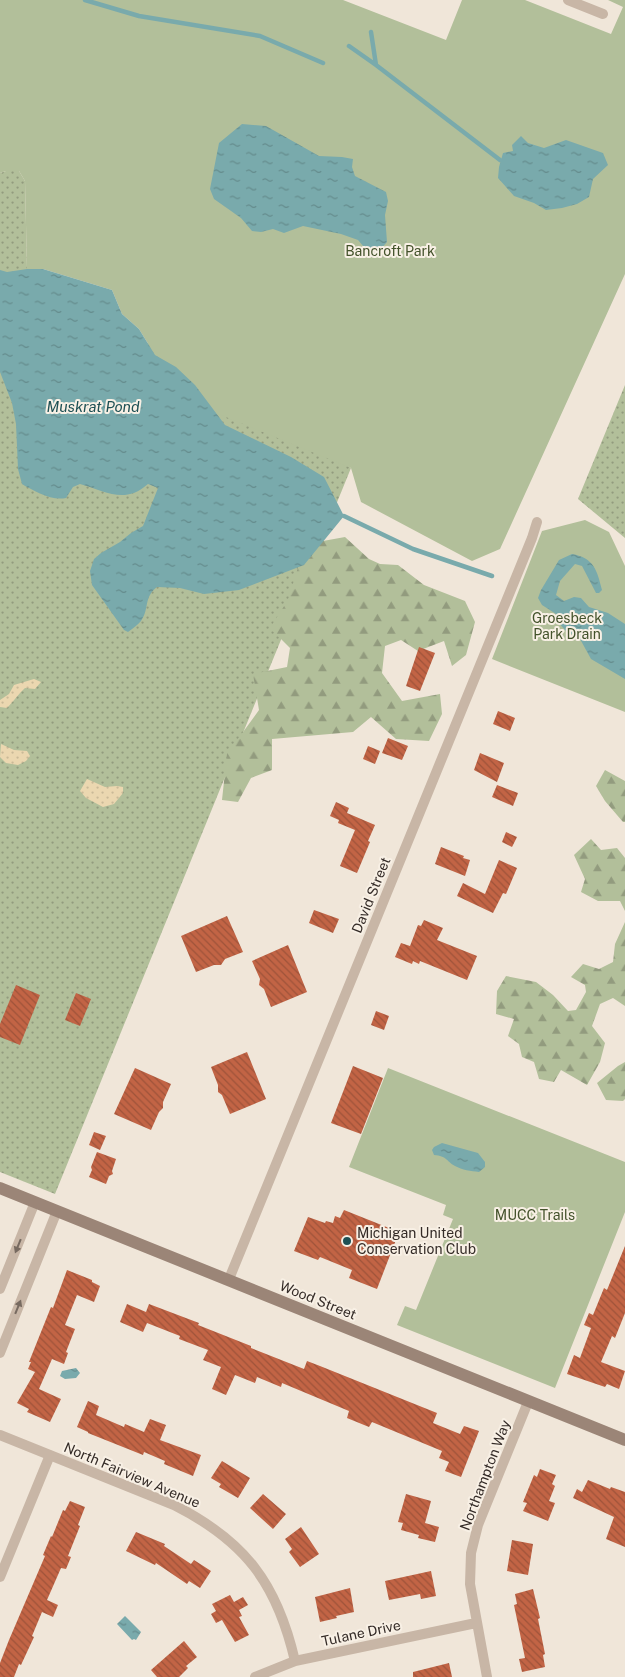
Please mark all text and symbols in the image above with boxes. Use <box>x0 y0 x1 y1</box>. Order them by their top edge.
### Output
park label: Bancroft Park <box>345 243 435 259</box>
water label: Muskrat Pond <box>46 398 140 415</box>
park label: Groesbeck Park Drain <box>532 610 602 642</box>
street label: David Street <box>349 855 393 935</box>
park label: MUCC Trails <box>495 1207 575 1223</box>
place label: Michigan United Conservation Club <box>357 1225 476 1257</box>
marker: Michigan United Conservation Club <box>341 1235 353 1247</box>
one-way arrow <box>13 1239 21 1253</box>
street label: Wood Street <box>277 1277 359 1323</box>
one-way arrow <box>15 1300 22 1315</box>
street label: Northampton Way <box>457 1417 514 1533</box>
street label: North Fairview Avenue <box>61 1439 203 1511</box>
street label: Tulane Drive <box>320 1617 402 1649</box>

